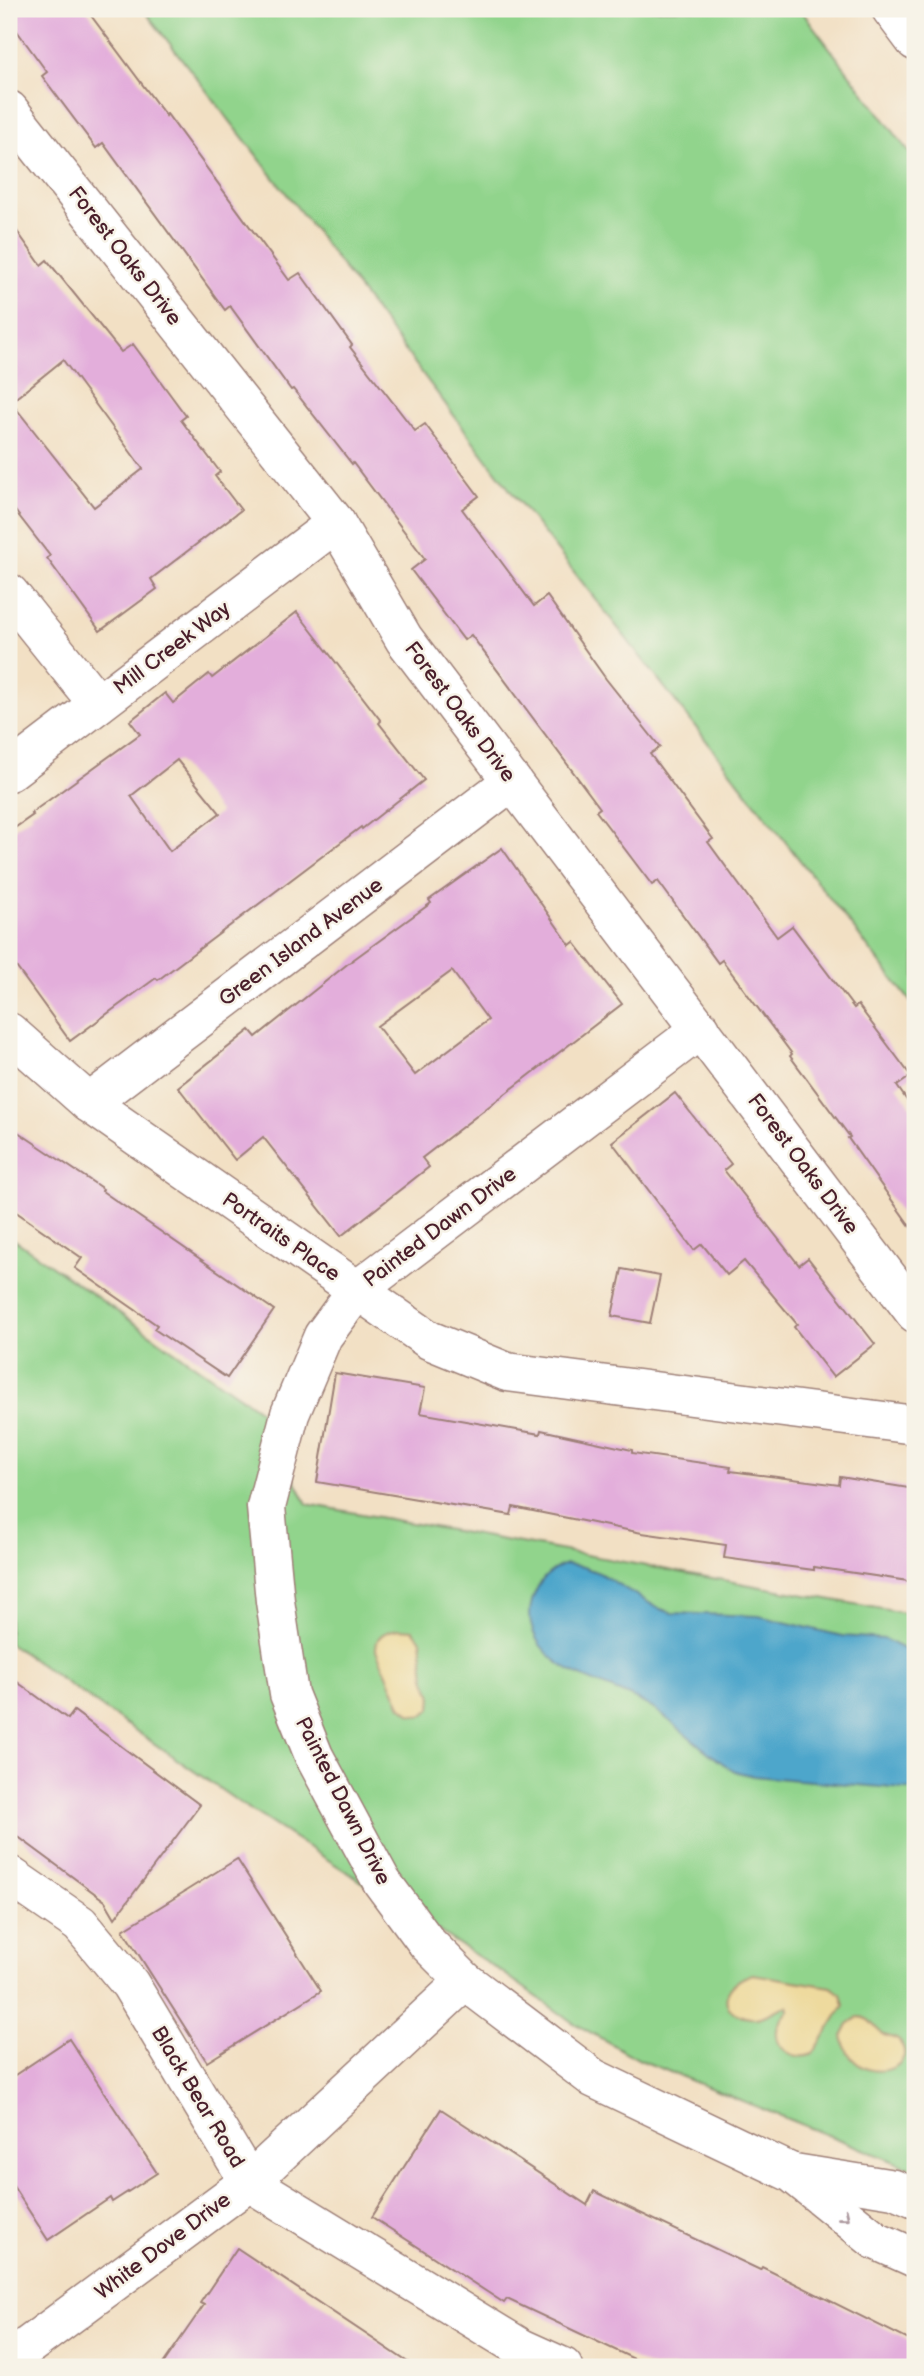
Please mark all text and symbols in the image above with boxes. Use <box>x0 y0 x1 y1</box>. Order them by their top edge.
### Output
street label: Forest Oaks Drive <box>63 182 187 330</box>
street label: Mill Creek Way <box>109 596 236 700</box>
street label: Forest Oaks Drive <box>399 637 521 787</box>
street label: Green Island Avenue <box>214 872 388 1012</box>
street label: Forest Oaks Drive <box>742 1089 864 1239</box>
street label: Painted Dawn Drive <box>359 1161 521 1293</box>
street label: Portraits Place <box>217 1187 345 1287</box>
street label: Painted Dawn Drive <box>290 1713 396 1889</box>
street label: Black Bear Road <box>146 2022 250 2172</box>
street label: White Dove Drive <box>90 2187 236 2305</box>
one-way arrow <box>837 2208 850 2220</box>

